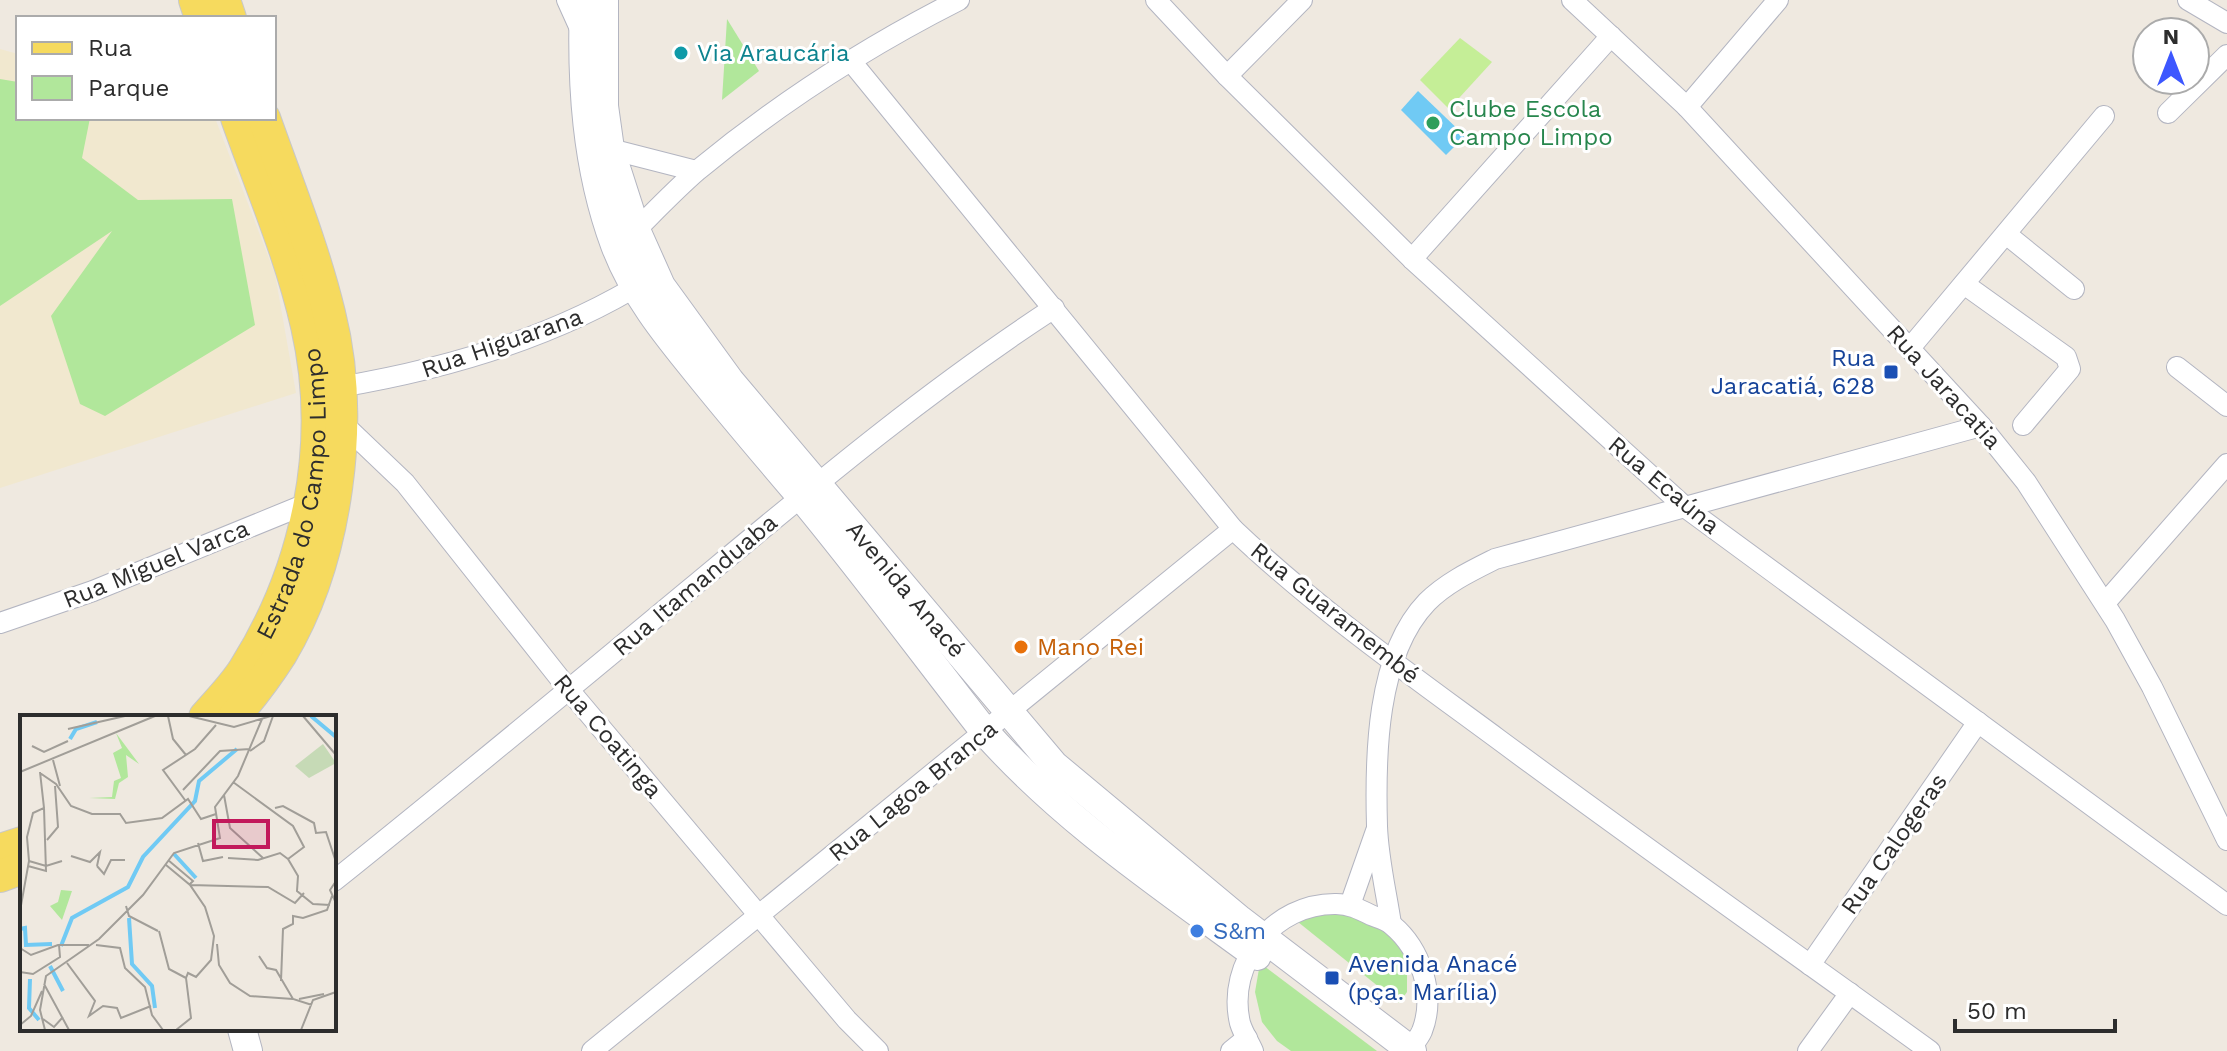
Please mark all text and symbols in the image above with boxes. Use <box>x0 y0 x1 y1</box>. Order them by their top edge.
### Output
legend <box>16 16 276 120</box>
north arrow <box>2131 16 2211 96</box>
text: N <box>2163 24 2179 49</box>
text: Rua <box>88 34 132 62</box>
place label: Via Araucária <box>697 39 850 67</box>
marker: Via Araucária <box>672 44 690 62</box>
text: Parque <box>88 74 169 102</box>
place label: Clube Escola Campo Limpo <box>1449 95 1613 151</box>
marker: Clube Escola Campo Limpo <box>1424 114 1442 132</box>
street label: Rua Higuarana <box>418 302 586 384</box>
street label: Rua Jaracatia <box>1881 319 2007 455</box>
place label: Rua Jaracatiá, 628 <box>1711 344 1875 400</box>
street label: Estrada do Campo Limpo <box>250 346 332 644</box>
marker: Rua Jaracatiá, 628 <box>1882 363 1900 381</box>
street label: Rua Ecaúna <box>1603 430 1725 540</box>
street label: Rua Itamanduaba <box>607 508 783 662</box>
street label: Rua Miguel Varca <box>59 514 253 614</box>
street label: Avenida Anacé <box>841 516 971 663</box>
street label: Rua Guaramembé <box>1245 536 1425 690</box>
place label: Mano Rei <box>1037 633 1144 661</box>
marker: Mano Rei <box>1012 638 1030 656</box>
street label: Rua Coatinga <box>548 668 668 804</box>
street label: Rua Lagoa Branca <box>823 714 1003 868</box>
inset map <box>20 715 336 1031</box>
street label: Rua Calogeras <box>1835 768 1953 920</box>
place label: S&m <box>1213 917 1266 945</box>
marker: S&m <box>1188 922 1206 940</box>
place label: Avenida Anacé (pça. Marília) <box>1348 950 1518 1006</box>
marker: Avenida Anacé (pça. Marília) <box>1323 969 1341 987</box>
scale bar <box>1955 983 2115 1033</box>
text: 50 m <box>1967 997 2027 1025</box>

